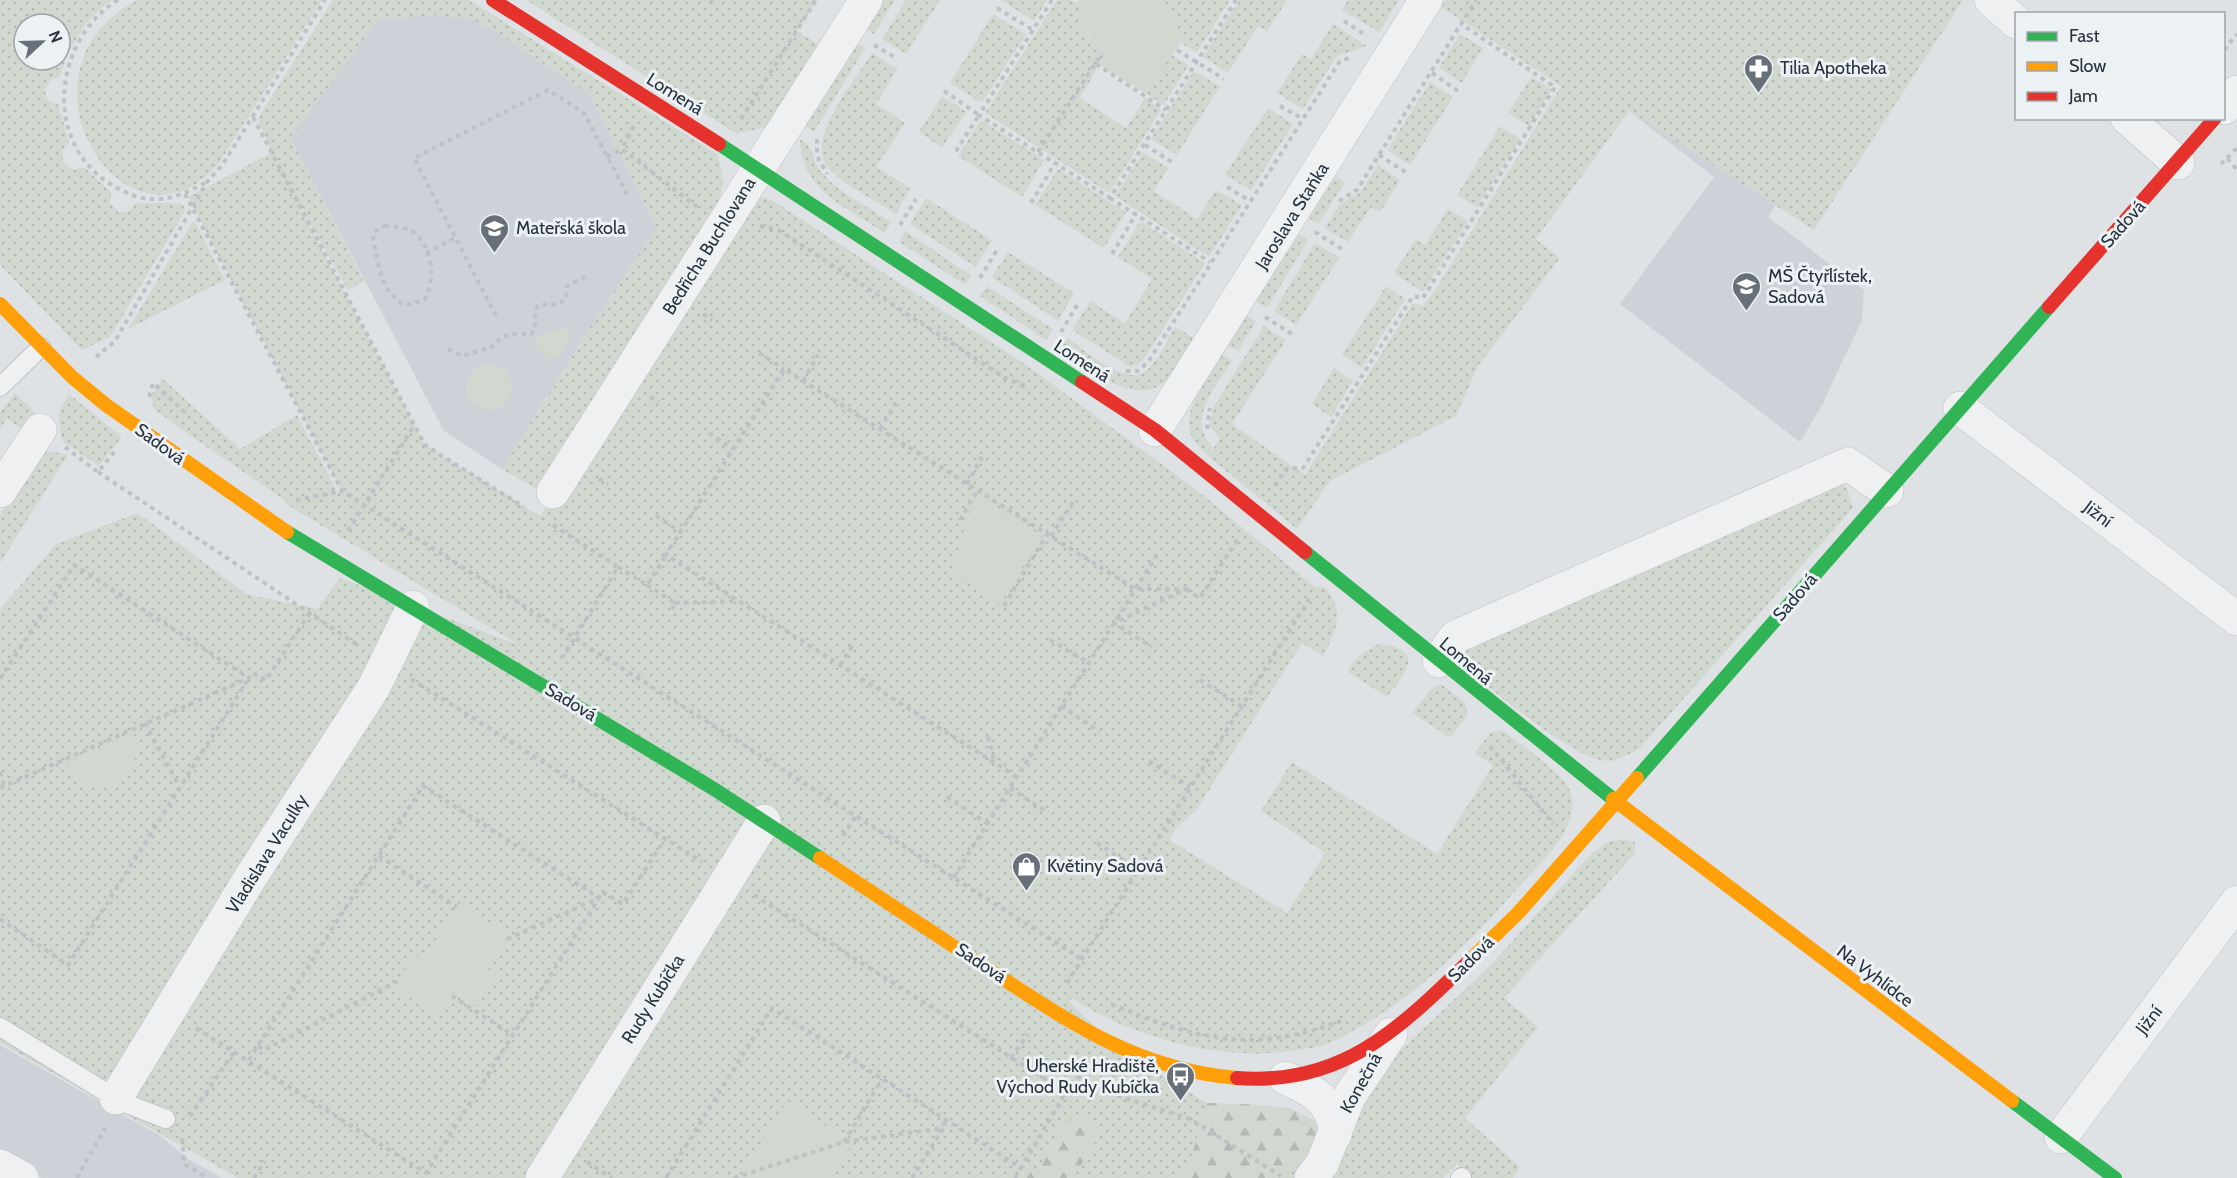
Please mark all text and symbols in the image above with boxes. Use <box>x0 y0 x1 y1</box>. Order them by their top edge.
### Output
north arrow <box>12 12 72 72</box>
legend <box>2015 12 2225 120</box>
text: Fast <box>2069 25 2100 47</box>
text: N <box>45 28 66 45</box>
pharmacy icon: Tilia Apotheka <box>1743 52 1775 94</box>
text: Slow <box>2069 55 2106 77</box>
place label: Tilia Apotheka <box>1780 57 1887 79</box>
street label: Lomená <box>643 68 708 120</box>
text: Jam <box>2068 85 2098 107</box>
street label: Jaroslava Staňka <box>1250 158 1334 274</box>
street label: Bedřicha Buchlovana <box>658 173 760 319</box>
street label: Sadová <box>2096 195 2150 252</box>
school or university icon: Mateřská škola <box>479 212 511 254</box>
place label: Mateřská škola <box>516 217 626 239</box>
place label: MŠ Čtyřlístek, Sadová <box>1768 265 1872 308</box>
school or university icon: MŠ Čtyřlístek, Sadová <box>1731 270 1763 312</box>
street label: Lomená <box>1050 335 1114 387</box>
street label: Sadová <box>131 419 190 470</box>
street label: Jižní <box>2078 495 2117 532</box>
street label: Sadová <box>1768 568 1822 625</box>
street label: Lomená <box>1435 633 1497 690</box>
street label: Sadová <box>541 678 601 726</box>
street label: Vladislava Vaculky <box>221 790 313 918</box>
shop icon: Květiny Sadová <box>1010 850 1042 892</box>
place label: Květiny Sadová <box>1047 855 1164 877</box>
street label: Sadová <box>1443 931 1499 987</box>
street label: Sadová <box>952 938 1011 988</box>
street label: Na Vyhlídce <box>1832 940 1918 1012</box>
street label: Rudy Kubíčka <box>617 950 689 1048</box>
street label: Jižní <box>2130 1001 2167 1040</box>
street label: Konečná <box>1335 1049 1387 1117</box>
place label: Uherské Hradiště, Východ Rudy Kubíčka <box>996 1055 1159 1098</box>
bus stop icon: Uherské Hradiště, Východ Rudy Kubíčka <box>1164 1060 1196 1102</box>

